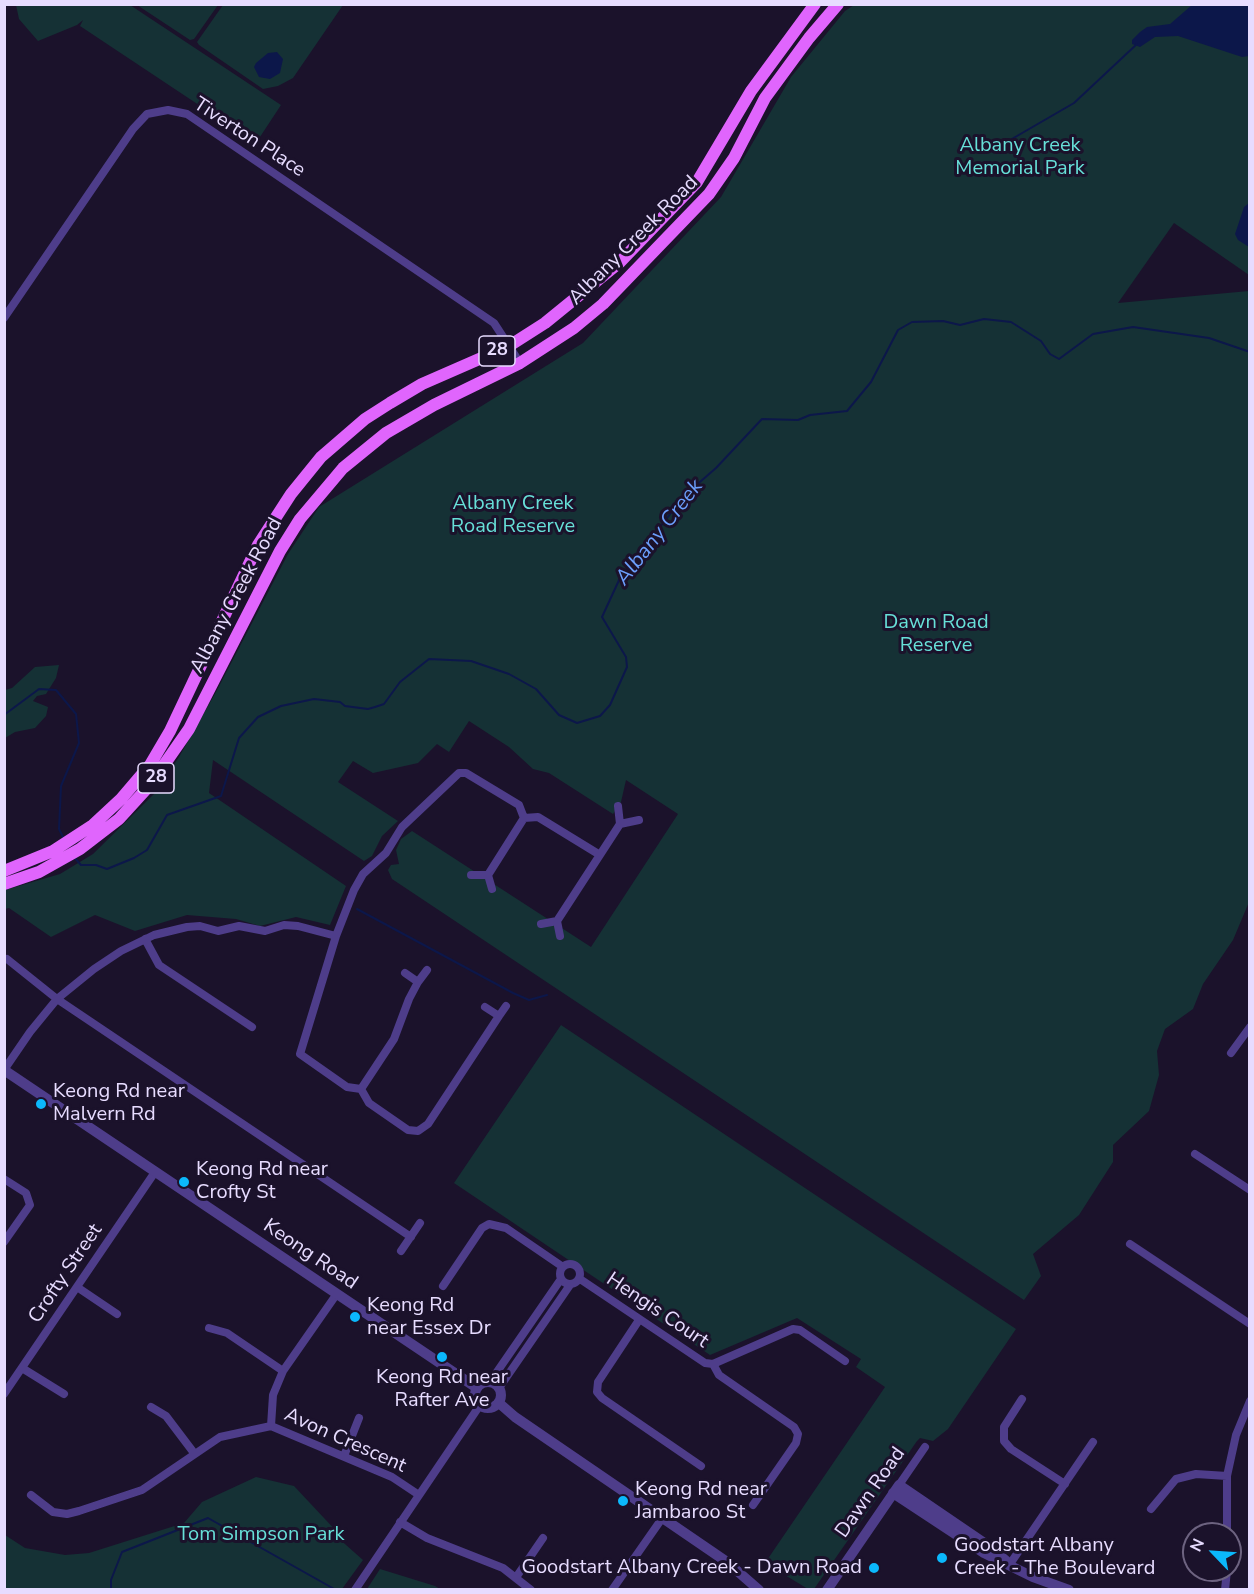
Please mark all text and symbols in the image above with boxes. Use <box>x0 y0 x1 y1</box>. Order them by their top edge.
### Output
street label: Tiverton Place <box>189 93 309 183</box>
park label: Albany Creek Memorial Park <box>955 134 1085 181</box>
street label: Albany Creek Road <box>564 171 704 311</box>
road number: 28 <box>479 336 515 366</box>
water label: Albany Creek <box>611 475 709 591</box>
park label: Albany Creek Road Reserve <box>451 492 575 539</box>
street label: Albany Creek Road <box>186 514 288 678</box>
park label: Dawn Road Reserve <box>883 611 989 658</box>
road number: 28 <box>138 763 174 793</box>
place label: Keong Rd near Malvern Rd <box>53 1080 185 1127</box>
marker: Keong Rd near Malvern Rd <box>34 1097 48 1111</box>
place label: Keong Rd near Crofty St <box>196 1158 328 1205</box>
marker: Keong Rd near Crofty St <box>177 1175 191 1189</box>
street label: Keong Road <box>258 1215 362 1295</box>
street label: Crofty Street <box>24 1220 108 1328</box>
street label: Hengis Court <box>601 1268 713 1354</box>
place label: Keong Rd near Essex Dr <box>367 1294 491 1341</box>
marker: Keong Rd near Essex Dr <box>348 1310 362 1324</box>
marker: Keong Rd near Rafter Ave <box>435 1350 449 1364</box>
place label: Keong Rd near Rafter Ave <box>376 1366 508 1413</box>
street label: Avon Crescent <box>280 1403 410 1479</box>
street label: Dawn Road <box>831 1443 911 1543</box>
place label: Keong Rd near Jambaroo St <box>635 1478 767 1525</box>
marker: Keong Rd near Jambaroo St <box>616 1494 630 1508</box>
north arrow <box>1182 1522 1242 1582</box>
park label: Tom Simpson Park <box>178 1523 344 1547</box>
place label: Goodstart Albany Creek - The Boulevard <box>954 1534 1155 1581</box>
text: N <box>1185 1535 1210 1555</box>
marker: Goodstart Albany Creek - The Boulevard <box>935 1551 949 1565</box>
place label: Goodstart Albany Creek - Dawn Road <box>521 1556 862 1580</box>
marker: Goodstart Albany Creek - Dawn Road <box>867 1561 881 1575</box>

